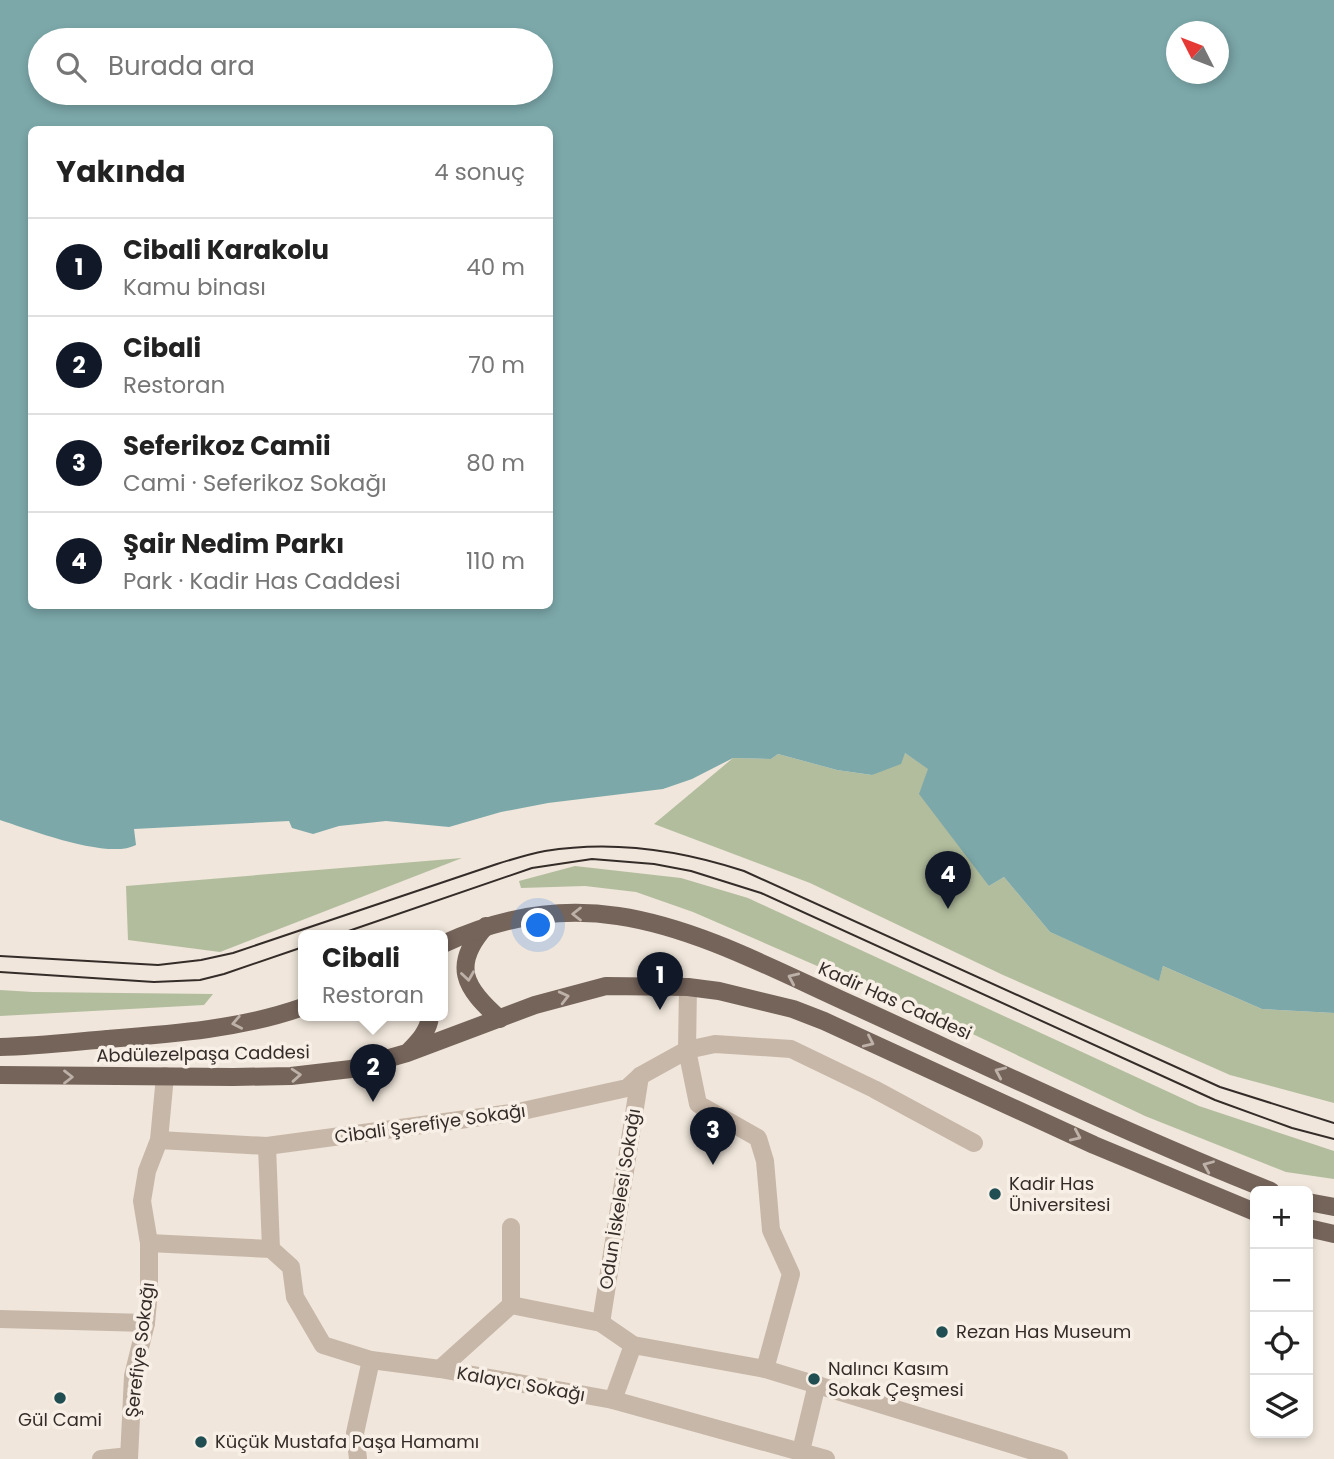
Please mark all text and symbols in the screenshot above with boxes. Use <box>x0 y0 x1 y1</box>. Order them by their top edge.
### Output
north arrow <box>1166 21 1229 84</box>
search box <box>28 28 553 105</box>
icon: search <box>52 48 90 86</box>
text: Burada ara <box>108 48 255 84</box>
text: Yakında <box>56 150 186 193</box>
text: 4 sonuç <box>434 156 525 188</box>
text: Cibali Karakolu <box>123 232 329 268</box>
text: 1 <box>75 251 83 283</box>
text: 40 m <box>466 251 525 283</box>
text: Kamu binası <box>123 271 266 303</box>
text: Cibali <box>123 330 201 366</box>
text: 2 <box>72 349 86 381</box>
text: 70 m <box>468 349 525 381</box>
text: Restoran <box>123 369 225 401</box>
text: Seferikoz Camii <box>123 428 331 464</box>
text: 3 <box>72 447 86 479</box>
text: 80 m <box>466 447 525 479</box>
text: Cami · Seferikoz Sokağı <box>123 467 387 499</box>
text: Şair Nedim Parkı <box>123 526 344 562</box>
text: 4 <box>71 545 87 577</box>
text: 110 m <box>466 545 525 577</box>
text: Park · Kadir Has Caddesi <box>123 565 401 597</box>
pin: 4 <box>925 851 971 909</box>
one-way arrow <box>571 906 582 922</box>
your location <box>521 908 555 942</box>
popup <box>298 930 448 1021</box>
text: Cibali <box>322 940 400 976</box>
pin: 1 <box>637 952 683 1010</box>
street label: Kadir Has Caddesi <box>815 956 976 1046</box>
one-way arrow <box>460 970 475 982</box>
one-way arrow <box>788 972 800 986</box>
text: Restoran <box>322 979 424 1011</box>
one-way arrow <box>558 991 570 1005</box>
one-way arrow <box>231 1014 243 1029</box>
one-way arrow <box>862 1034 874 1048</box>
street label: Abdülezelpaşa Caddesi <box>96 1039 310 1068</box>
pin: 2 <box>350 1044 396 1102</box>
one-way arrow <box>995 1066 1008 1080</box>
one-way arrow <box>290 1068 301 1083</box>
one-way arrow <box>63 1069 74 1085</box>
street label: Cibali Şerefiye Sokağı <box>333 1098 527 1149</box>
street label: Odun İskelesi Sokağı <box>593 1107 646 1291</box>
pin: 3 <box>690 1107 736 1165</box>
one-way arrow <box>1069 1128 1081 1142</box>
one-way arrow <box>1203 1160 1215 1174</box>
place label: Kadir Has Üniversitesi <box>1009 1171 1110 1217</box>
marker: Kadir Has Üniversitesi <box>987 1186 1003 1202</box>
map controls <box>1250 1186 1313 1438</box>
button: + <box>1250 1186 1313 1249</box>
button: − <box>1250 1249 1313 1312</box>
street label: Şerefiye Sokağı <box>119 1281 160 1419</box>
button: locate <box>1250 1312 1313 1375</box>
place label: Rezan Has Museum <box>956 1319 1131 1344</box>
marker: Rezan Has Museum <box>934 1324 950 1340</box>
place label: Nalıncı Kasım Sokak Çeşmesi <box>828 1356 964 1402</box>
street label: Kalaycı Sokağı <box>455 1360 587 1407</box>
marker: Nalıncı Kasım Sokak Çeşmesi <box>806 1371 822 1387</box>
button: layers <box>1250 1375 1313 1438</box>
marker: Gül Cami <box>52 1390 68 1406</box>
place label: Gül Cami <box>18 1407 102 1432</box>
place label: Küçük Mustafa Paşa Hamamı <box>215 1429 479 1454</box>
marker: Küçük Mustafa Paşa Hamamı <box>193 1434 209 1450</box>

